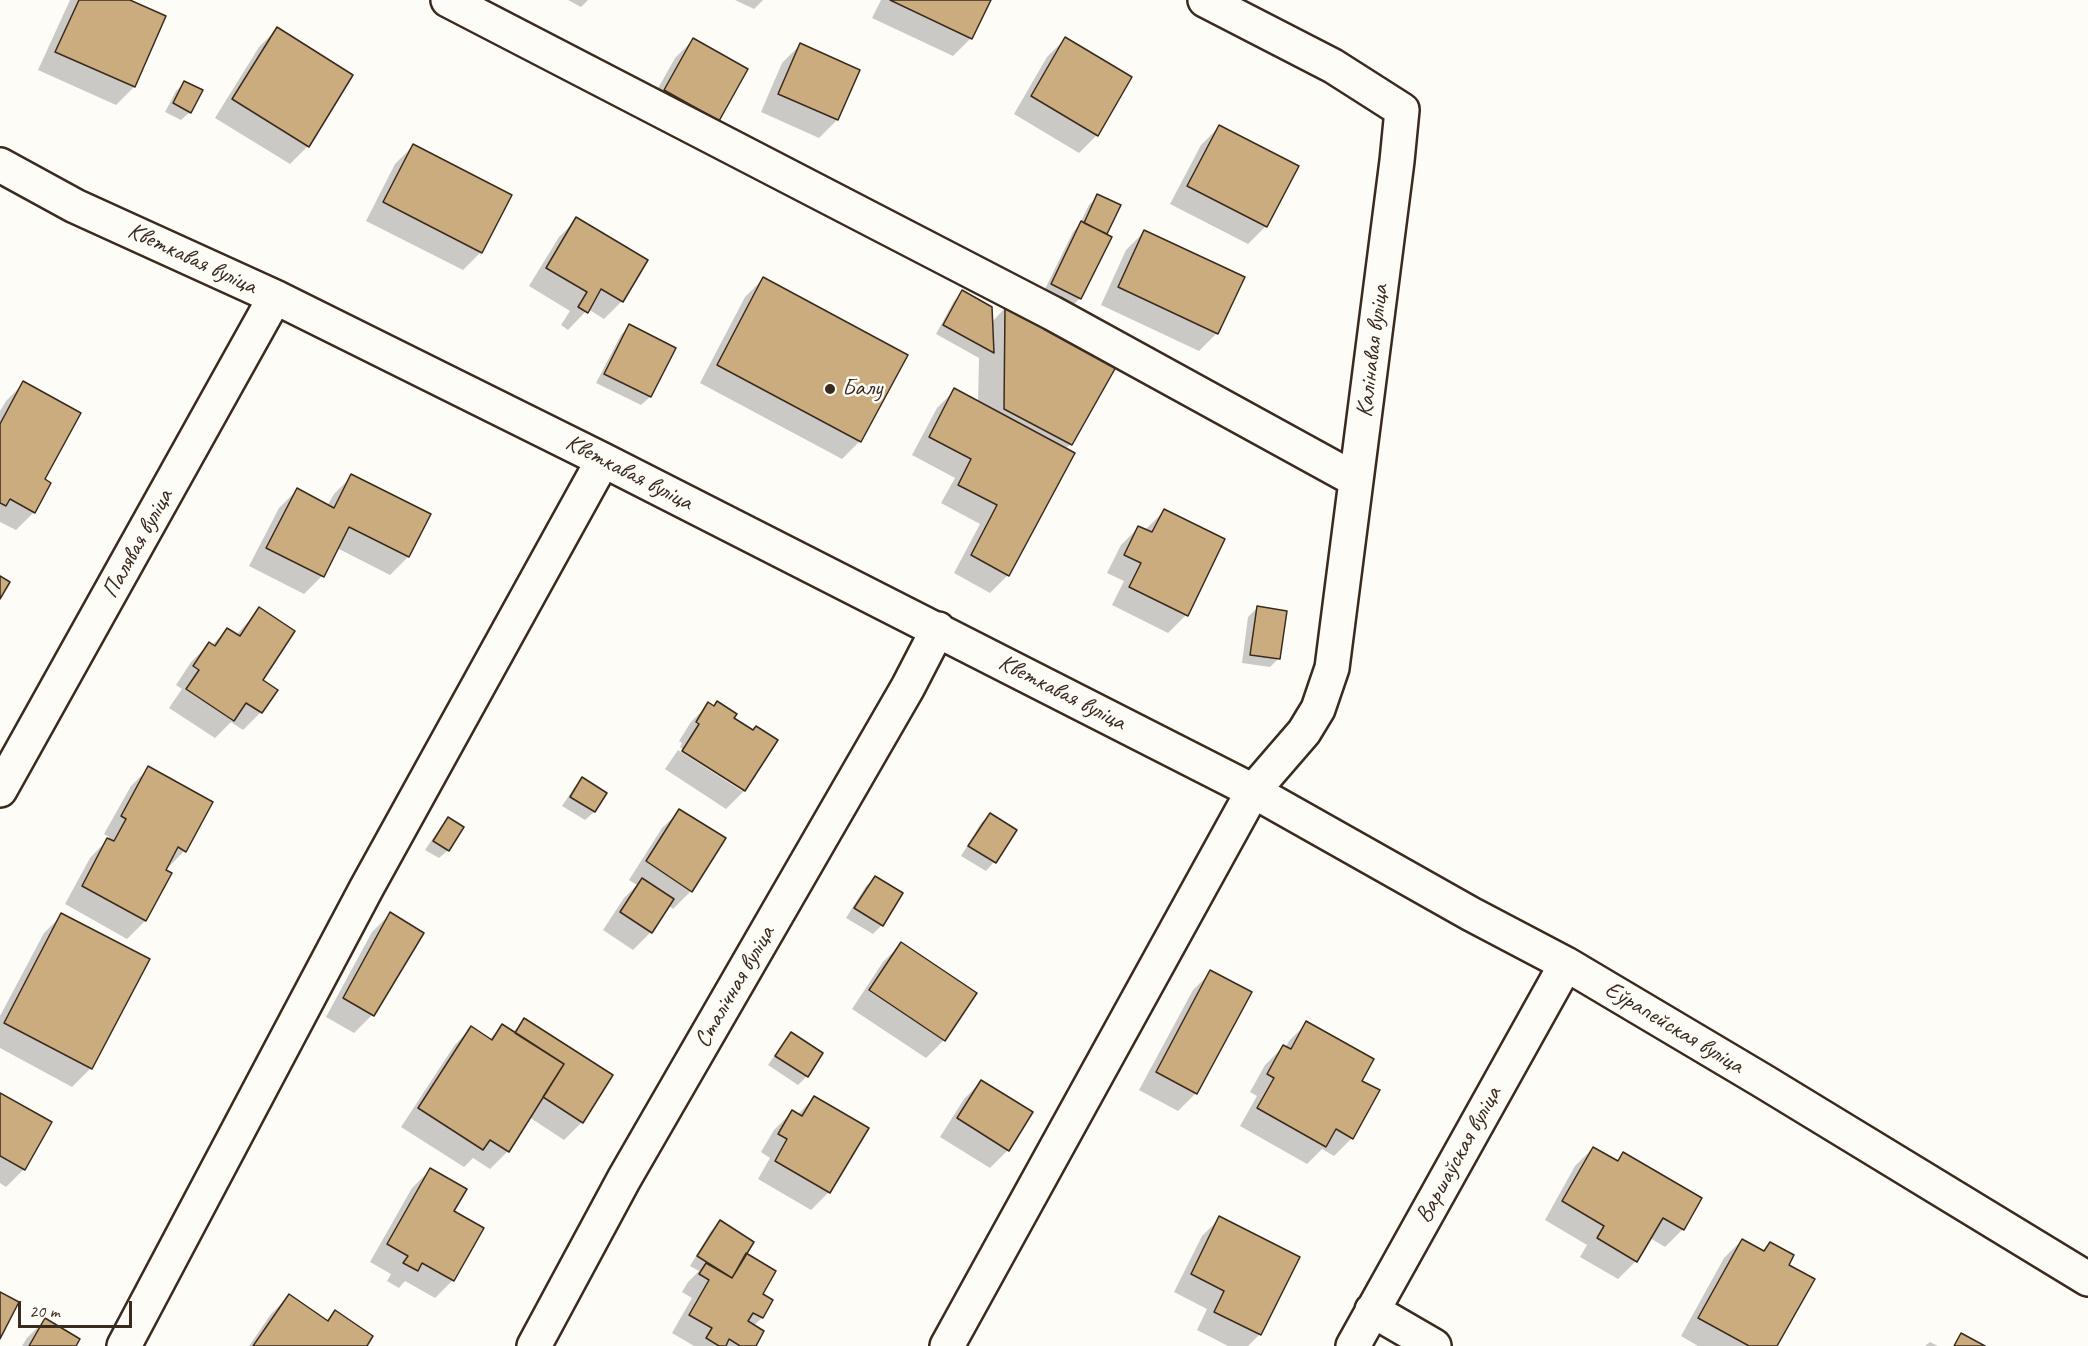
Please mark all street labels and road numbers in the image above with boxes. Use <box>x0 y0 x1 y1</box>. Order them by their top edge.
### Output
street label: Кветкавая вуліца <box>123 217 261 301</box>
street label: Калінавая вуліца <box>1351 283 1395 419</box>
street label: Кветкавая вуліца <box>561 429 697 517</box>
street label: Палявая вуліца <box>96 484 180 604</box>
street label: Кветкавая вуліца <box>994 649 1130 737</box>
street label: Сталічная вуліца <box>689 921 781 1053</box>
street label: Еўрапейская вуліца <box>1599 975 1749 1081</box>
street label: Варшаўская вуліца <box>1410 1082 1508 1228</box>

